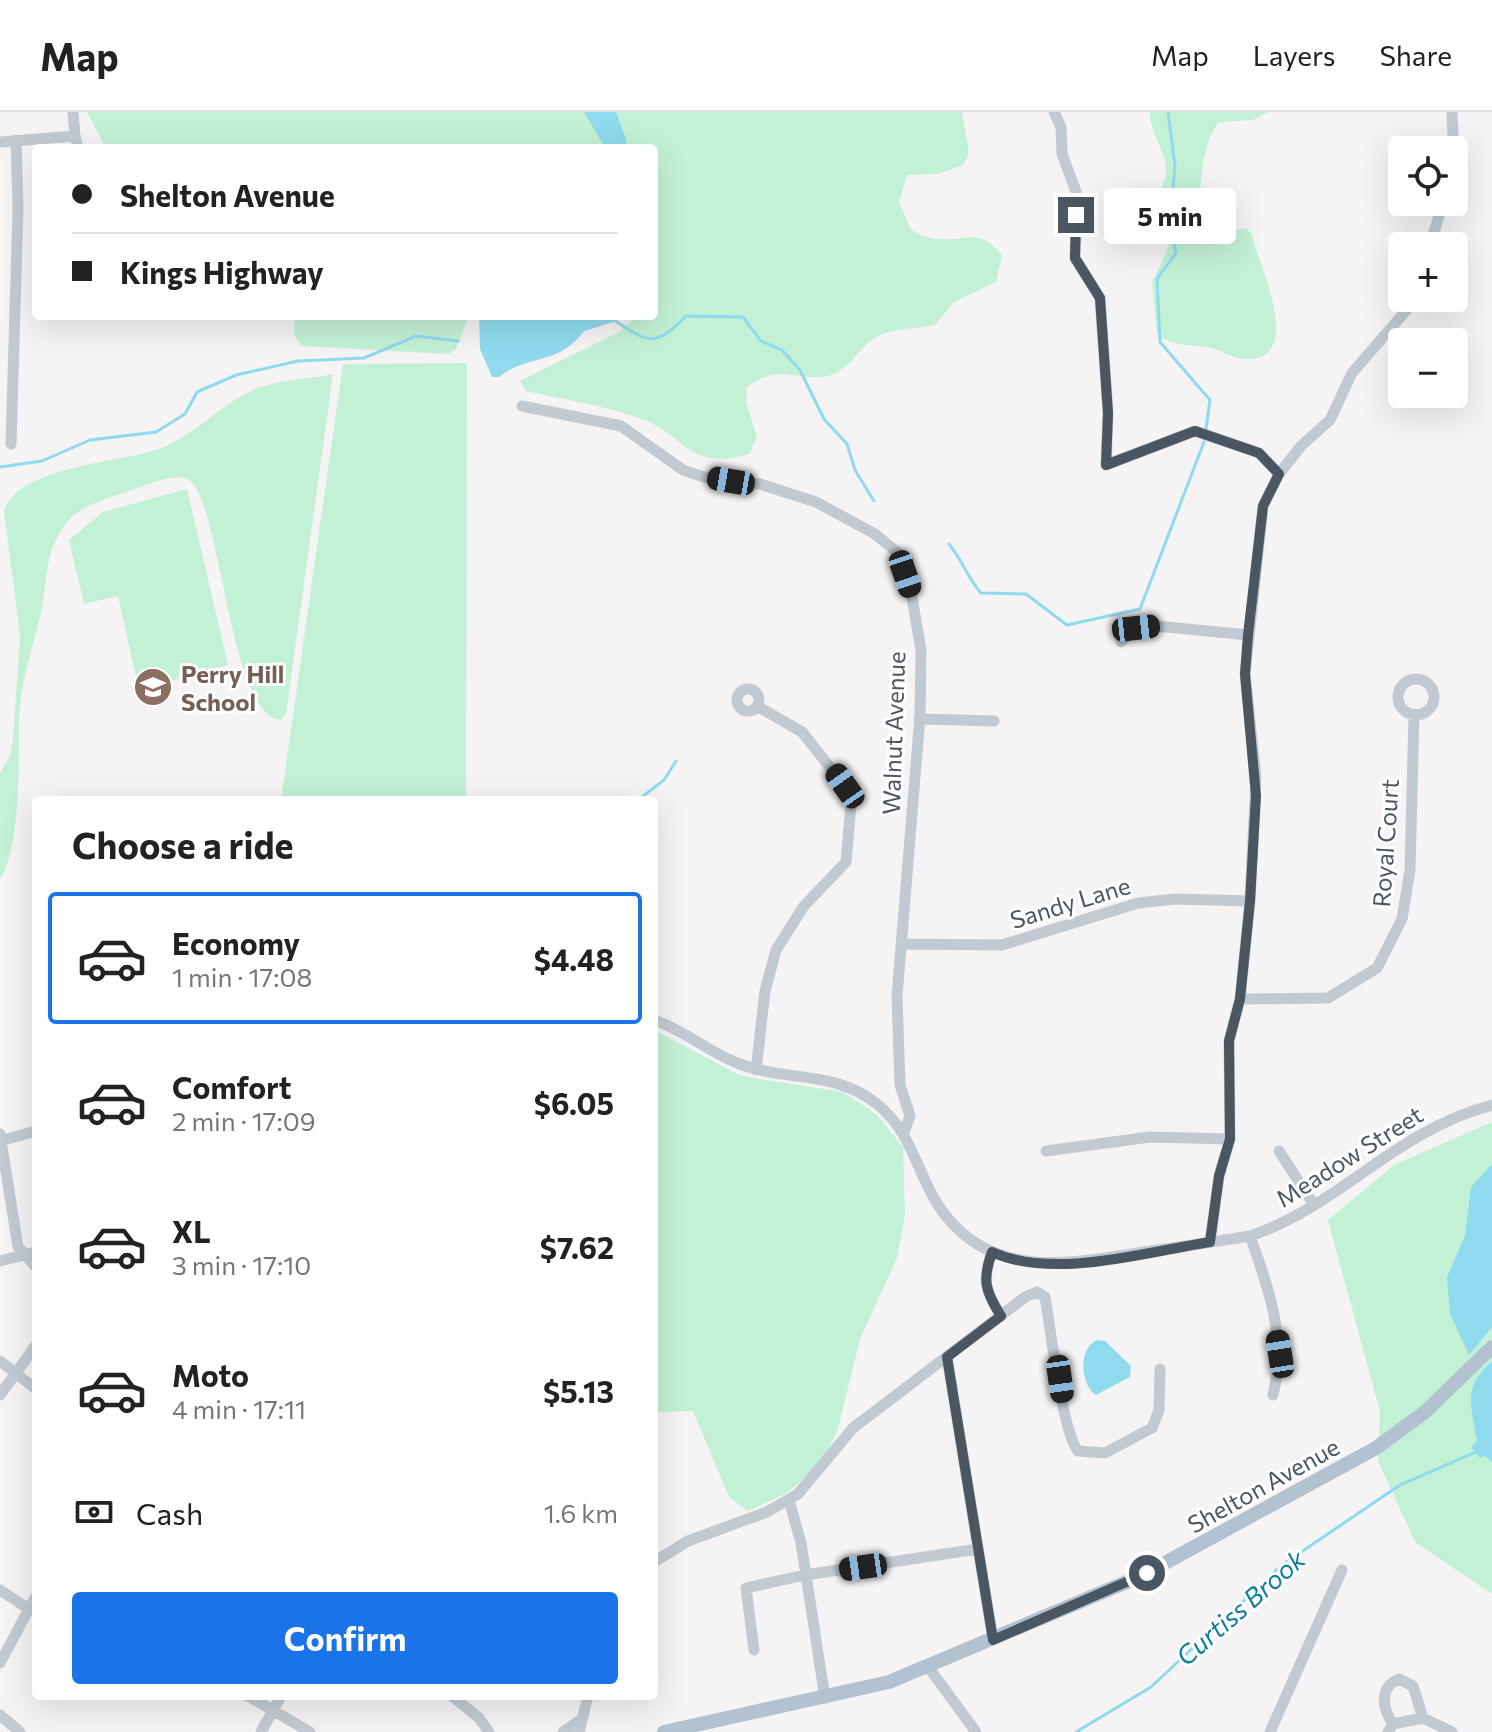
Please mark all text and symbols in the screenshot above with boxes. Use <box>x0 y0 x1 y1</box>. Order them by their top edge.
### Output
text: Map <box>40 32 119 79</box>
text: Map <box>1151 38 1209 72</box>
text: Layers <box>1253 38 1335 72</box>
text: Share <box>1379 38 1452 72</box>
map controls <box>1388 136 1468 408</box>
button: locate <box>1388 136 1468 216</box>
text: Shelton Avenue <box>120 176 335 213</box>
callout: 5 min <box>1104 187 1236 243</box>
route end <box>1058 197 1094 233</box>
text: 5 min <box>1137 200 1203 231</box>
button: + <box>1388 232 1468 312</box>
text: Kings Highway <box>120 253 324 290</box>
button: − <box>1388 328 1468 408</box>
car <box>705 465 757 497</box>
car <box>886 547 924 601</box>
car <box>1111 614 1161 642</box>
street label: Walnut Avenue <box>876 651 910 815</box>
place label: Perry Hill School <box>181 659 284 716</box>
school or university icon: Perry Hill School <box>132 666 174 708</box>
car <box>821 759 869 813</box>
street label: Royal Court <box>1366 778 1404 908</box>
text: Choose a ride <box>72 822 293 866</box>
street label: Sandy Lane <box>1006 870 1134 934</box>
icon: car <box>76 922 148 994</box>
text: Economy <box>172 924 300 961</box>
text: $4.48 <box>534 940 614 977</box>
text: 1 min · 17:08 <box>172 961 312 992</box>
icon: car <box>76 1066 148 1138</box>
text: Comfort <box>172 1068 291 1105</box>
text: $6.05 <box>534 1084 614 1121</box>
street label: Meadow Street <box>1270 1099 1428 1213</box>
text: 2 min · 17:09 <box>172 1105 315 1136</box>
icon: car <box>76 1210 148 1282</box>
text: XL <box>172 1212 211 1249</box>
text: $7.62 <box>540 1228 614 1265</box>
text: 3 min · 17:10 <box>172 1249 311 1280</box>
car <box>1264 1328 1296 1380</box>
icon: car <box>76 1354 148 1426</box>
car <box>1045 1354 1075 1404</box>
text: Moto <box>172 1356 249 1393</box>
text: $5.13 <box>543 1372 614 1409</box>
text: 4 min · 17:11 <box>172 1393 306 1424</box>
street label: Shelton Avenue <box>1182 1431 1344 1539</box>
icon: cash <box>72 1490 116 1534</box>
text: Cash <box>136 1494 203 1531</box>
text: 1.6 km <box>544 1497 618 1528</box>
water label: Curtiss Brook <box>1169 1542 1311 1671</box>
car <box>838 1552 888 1582</box>
route start <box>1129 1555 1165 1591</box>
button: Confirm <box>72 1592 618 1684</box>

